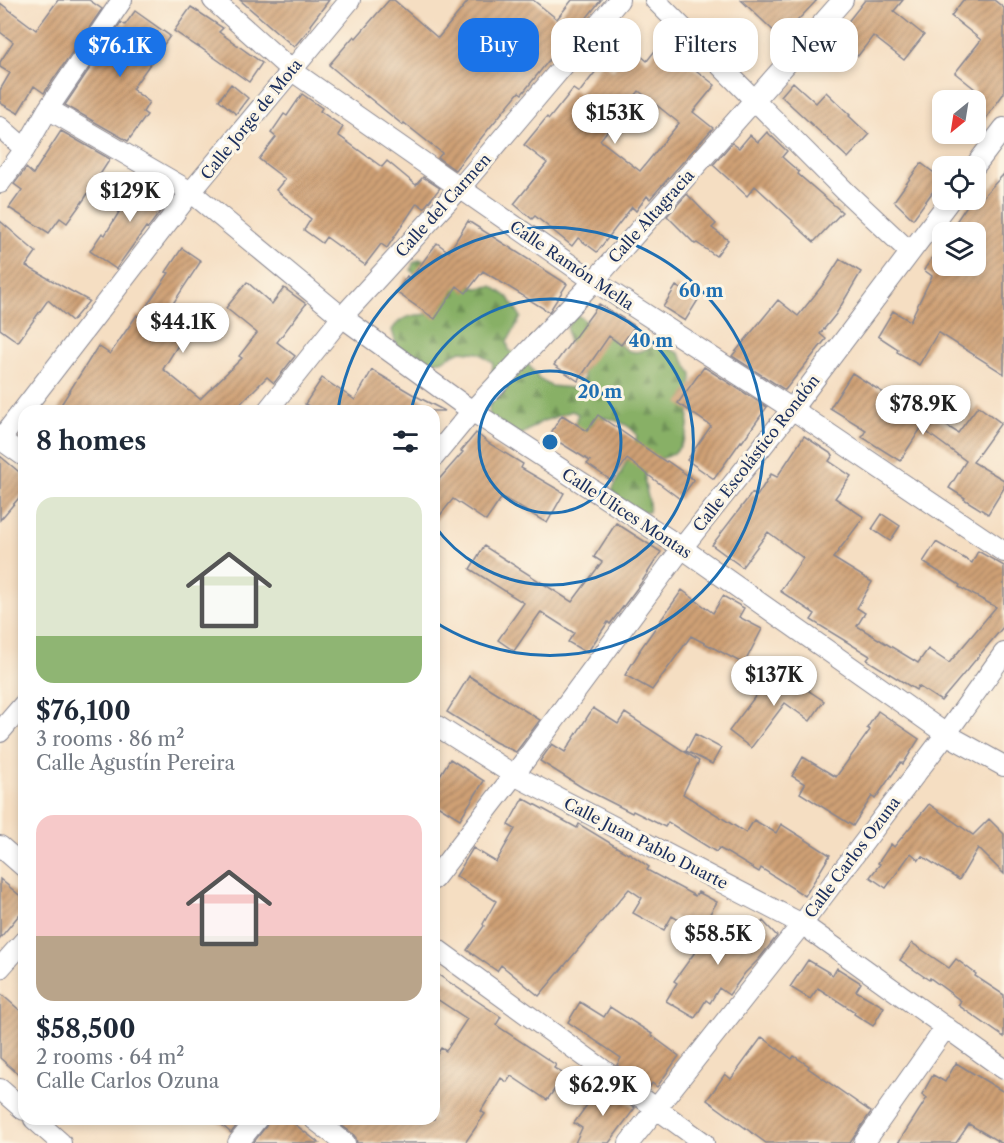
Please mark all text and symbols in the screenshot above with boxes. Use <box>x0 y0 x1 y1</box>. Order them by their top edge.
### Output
chip: Buy <box>458 18 539 72</box>
chip: Rent <box>551 18 641 72</box>
chip: Filters <box>653 18 758 72</box>
chip: New <box>770 18 858 72</box>
pin: $76.1K <box>71 27 169 78</box>
text: $76.1K <box>88 34 152 58</box>
street label: Calle Jorge de Mota <box>196 54 306 183</box>
north arrow <box>932 90 986 144</box>
map controls <box>932 90 986 276</box>
pin: $153K <box>573 94 657 145</box>
text: $153K <box>586 101 644 125</box>
street label: Calle del Carmen <box>391 149 495 261</box>
button: locate <box>932 156 986 210</box>
street label: Calle Altagracia <box>604 165 699 267</box>
pin: $129K <box>88 172 172 223</box>
text: $129K <box>100 179 160 203</box>
street label: Calle Ramón Mella <box>506 216 638 314</box>
button: layers <box>932 222 986 276</box>
text: 60 m <box>679 280 723 302</box>
pin: $44.1K <box>134 303 232 354</box>
text: $44.1K <box>150 310 216 334</box>
text: 40 m <box>629 330 673 352</box>
street label: Calle Escolástico Rondón <box>688 371 824 535</box>
text: 20 m <box>578 381 622 403</box>
pin: $78.9K <box>874 385 972 436</box>
text: $78.9K <box>890 392 956 416</box>
text: 8 homes <box>36 425 146 457</box>
icon: filters <box>389 425 422 458</box>
centre of rings <box>540 432 560 452</box>
street label: Calle Ulices Montas <box>558 464 696 562</box>
icon: home <box>175 536 283 644</box>
pin: $137K <box>732 656 816 707</box>
text: $137K <box>745 663 803 687</box>
text: $76,100 <box>36 695 131 727</box>
text: 3 rooms · 86 m² <box>36 727 184 751</box>
text: Calle Agustín Pereira <box>36 751 235 775</box>
street label: Calle Carlos Ozuna <box>800 792 904 922</box>
street label: Calle Juan Pablo Duarte <box>561 793 731 893</box>
icon: home <box>175 854 283 962</box>
pin: $58.5K <box>669 915 767 966</box>
text: $58.5K <box>684 922 752 946</box>
text: $58,500 <box>36 1013 136 1045</box>
text: 2 rooms · 64 m² <box>36 1045 185 1069</box>
pin: $62.9K <box>554 1066 652 1117</box>
text: Calle Carlos Ozuna <box>36 1069 219 1093</box>
text: $62.9K <box>569 1073 637 1097</box>

